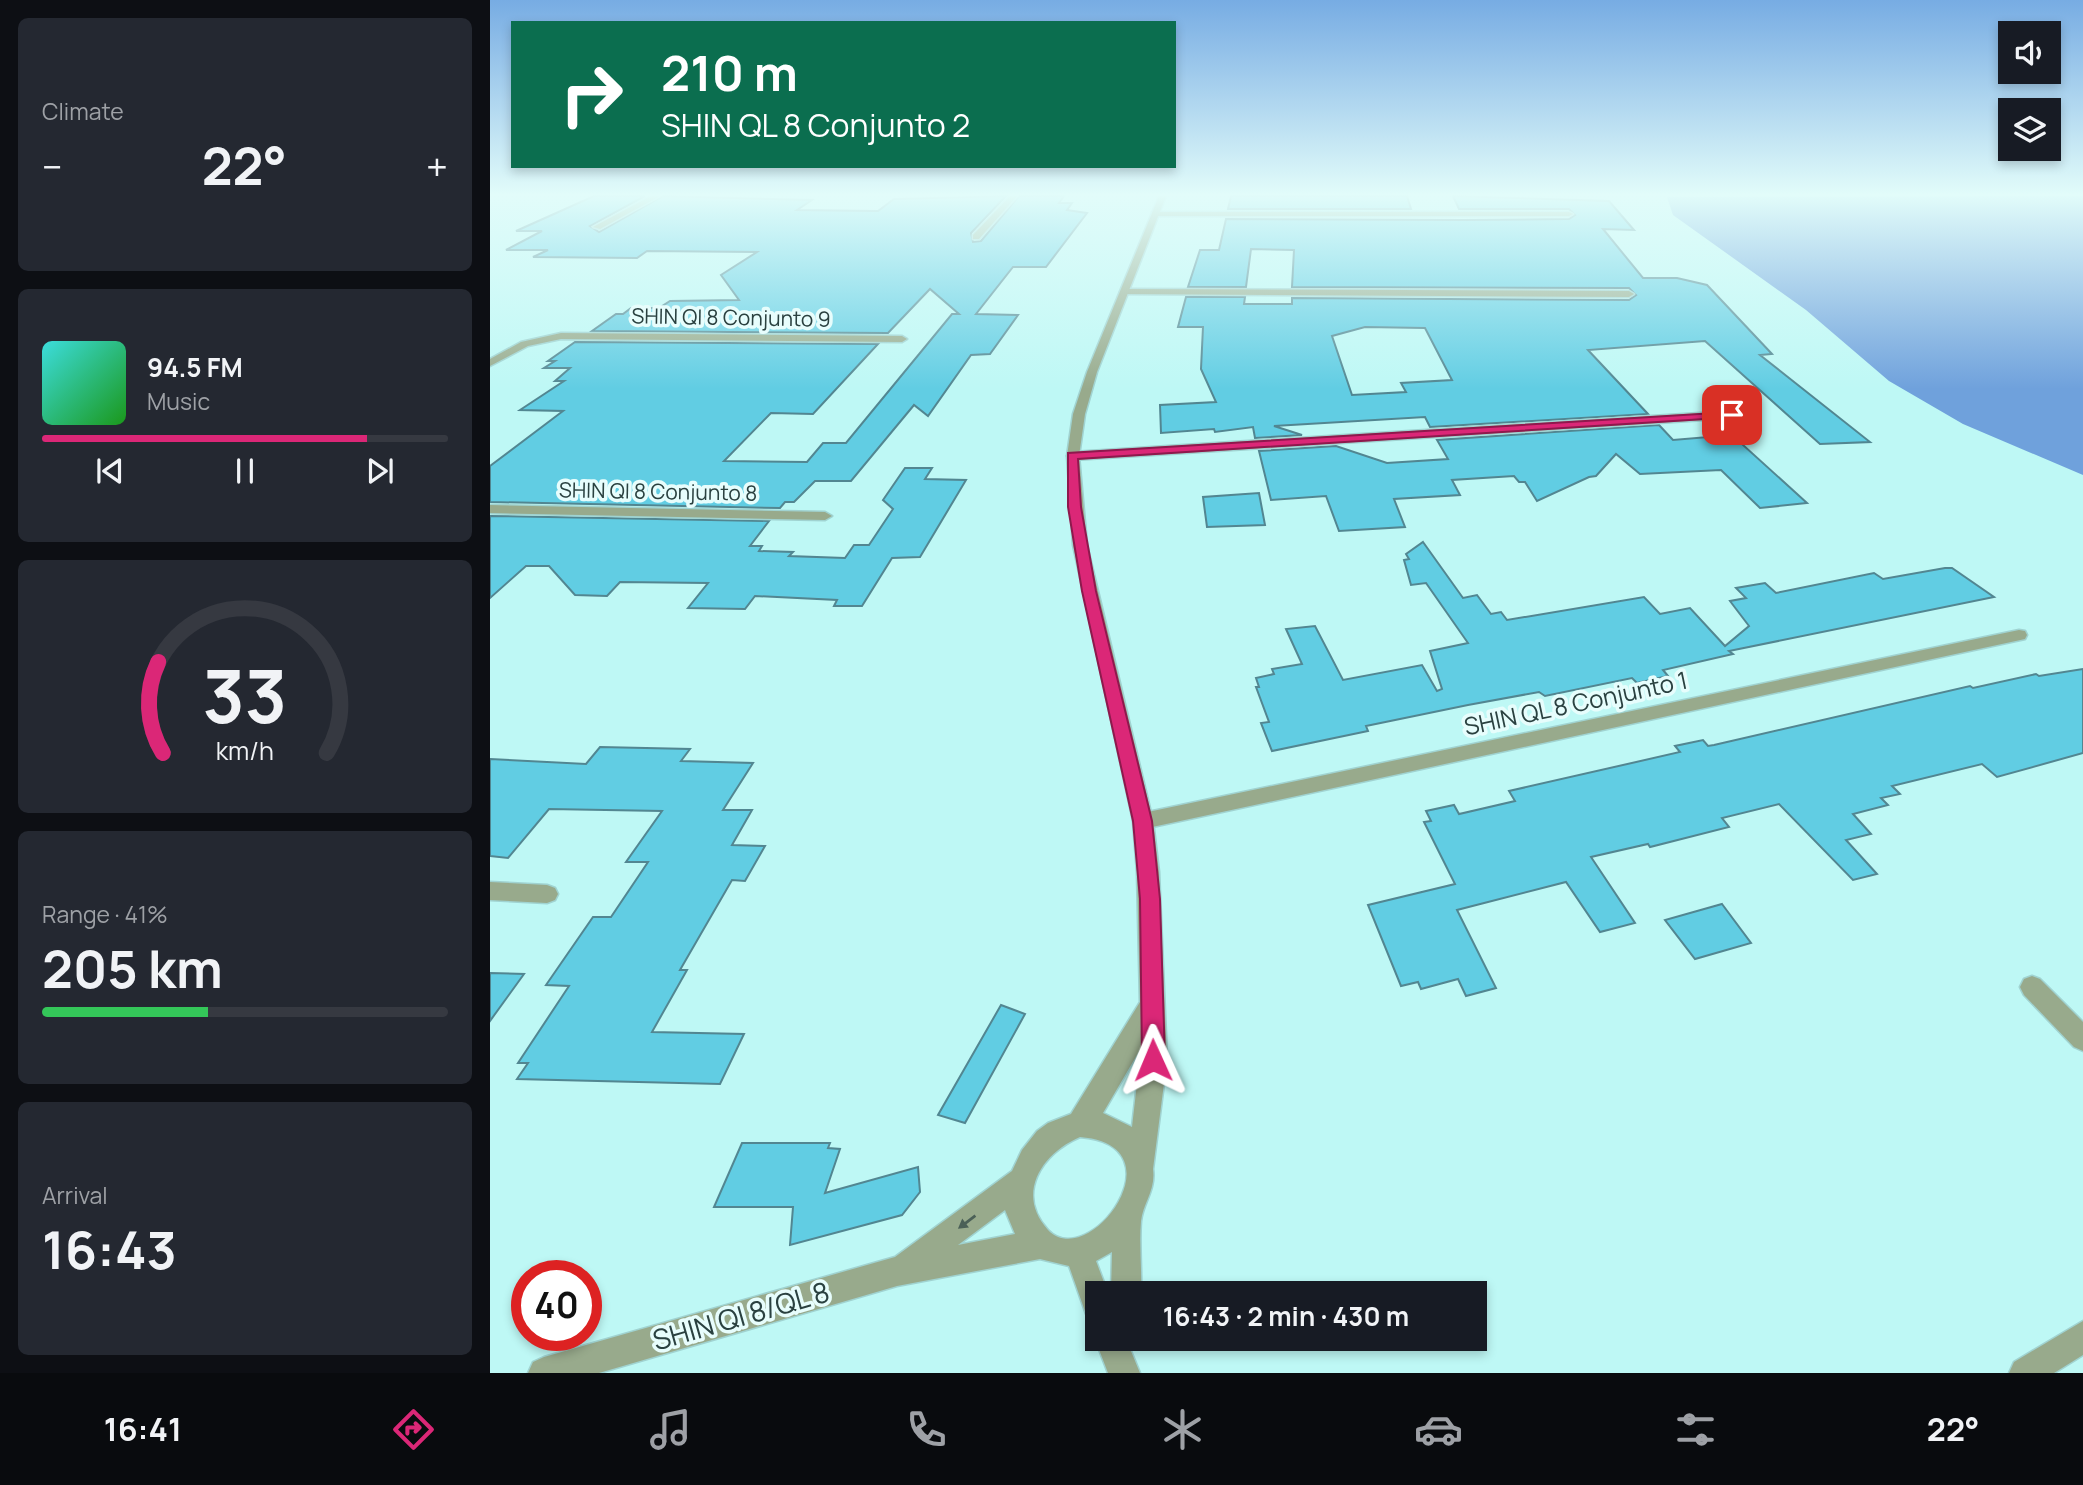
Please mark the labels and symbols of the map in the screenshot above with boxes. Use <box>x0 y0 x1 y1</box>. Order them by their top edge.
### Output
street label: SHIN QI 8 Conjunto 9 <box>631 301 831 333</box>
pin <box>1702 385 1762 445</box>
street label: SHIN QI 8 Conjunto 8 <box>559 475 757 507</box>
street label: SHIN QL 8 Conjunto 1 <box>1461 663 1690 742</box>
position arrow <box>1116 1023 1190 1097</box>
one-way arrow <box>958 1215 976 1229</box>
speed limit sign: 40 <box>511 1260 602 1351</box>
street label: SHIN QI 8/QL 8 <box>648 1272 834 1358</box>

